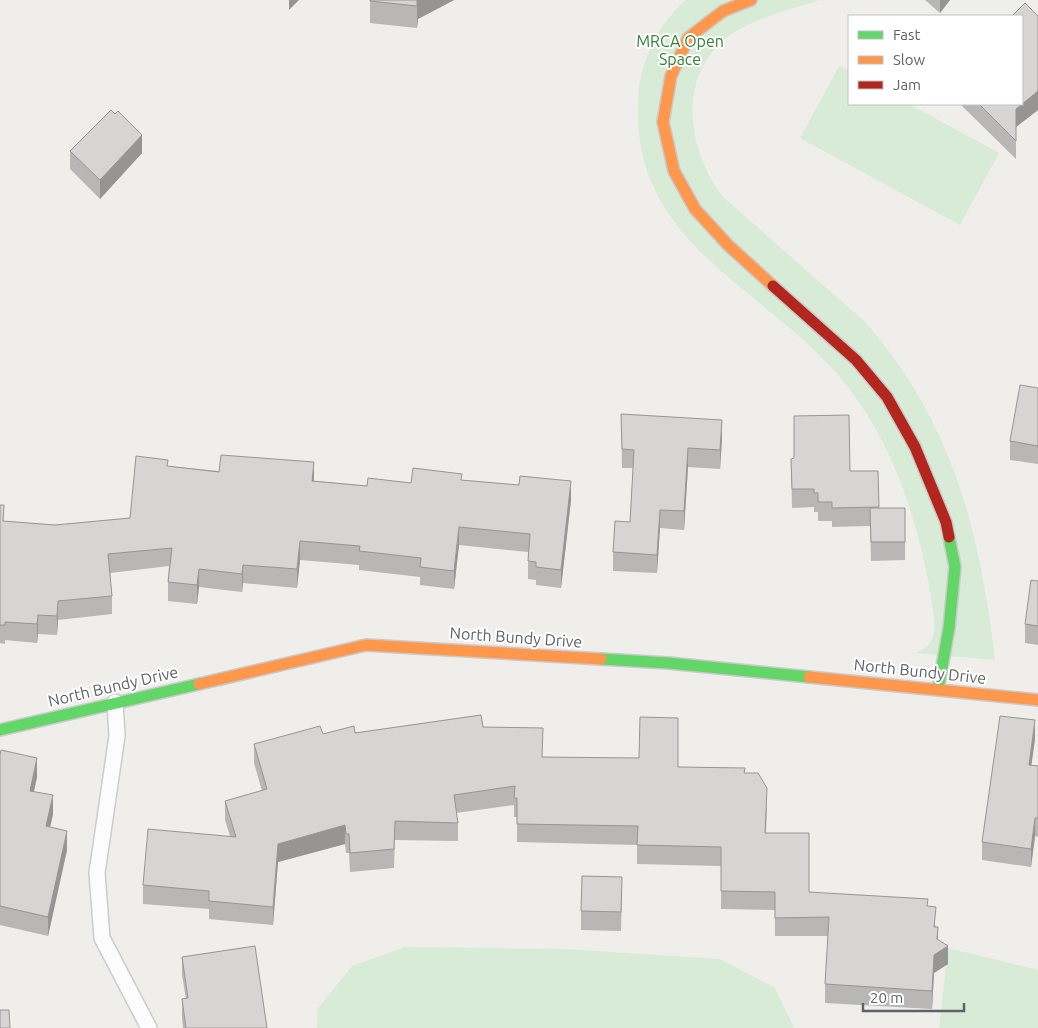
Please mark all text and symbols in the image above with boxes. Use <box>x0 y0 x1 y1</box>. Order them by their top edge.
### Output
legend <box>848 15 1023 105</box>
text: Fast <box>893 26 921 43</box>
park label: MRCA Open Space <box>636 32 724 68</box>
text: Slow <box>893 51 926 68</box>
text: Jam <box>893 76 921 93</box>
street label: North Bundy Drive <box>449 623 583 651</box>
street label: North Bundy Drive <box>853 655 987 687</box>
street label: North Bundy Drive <box>46 662 180 710</box>
scale bar <box>863 980 964 1012</box>
text: 20 m <box>870 989 903 1006</box>

